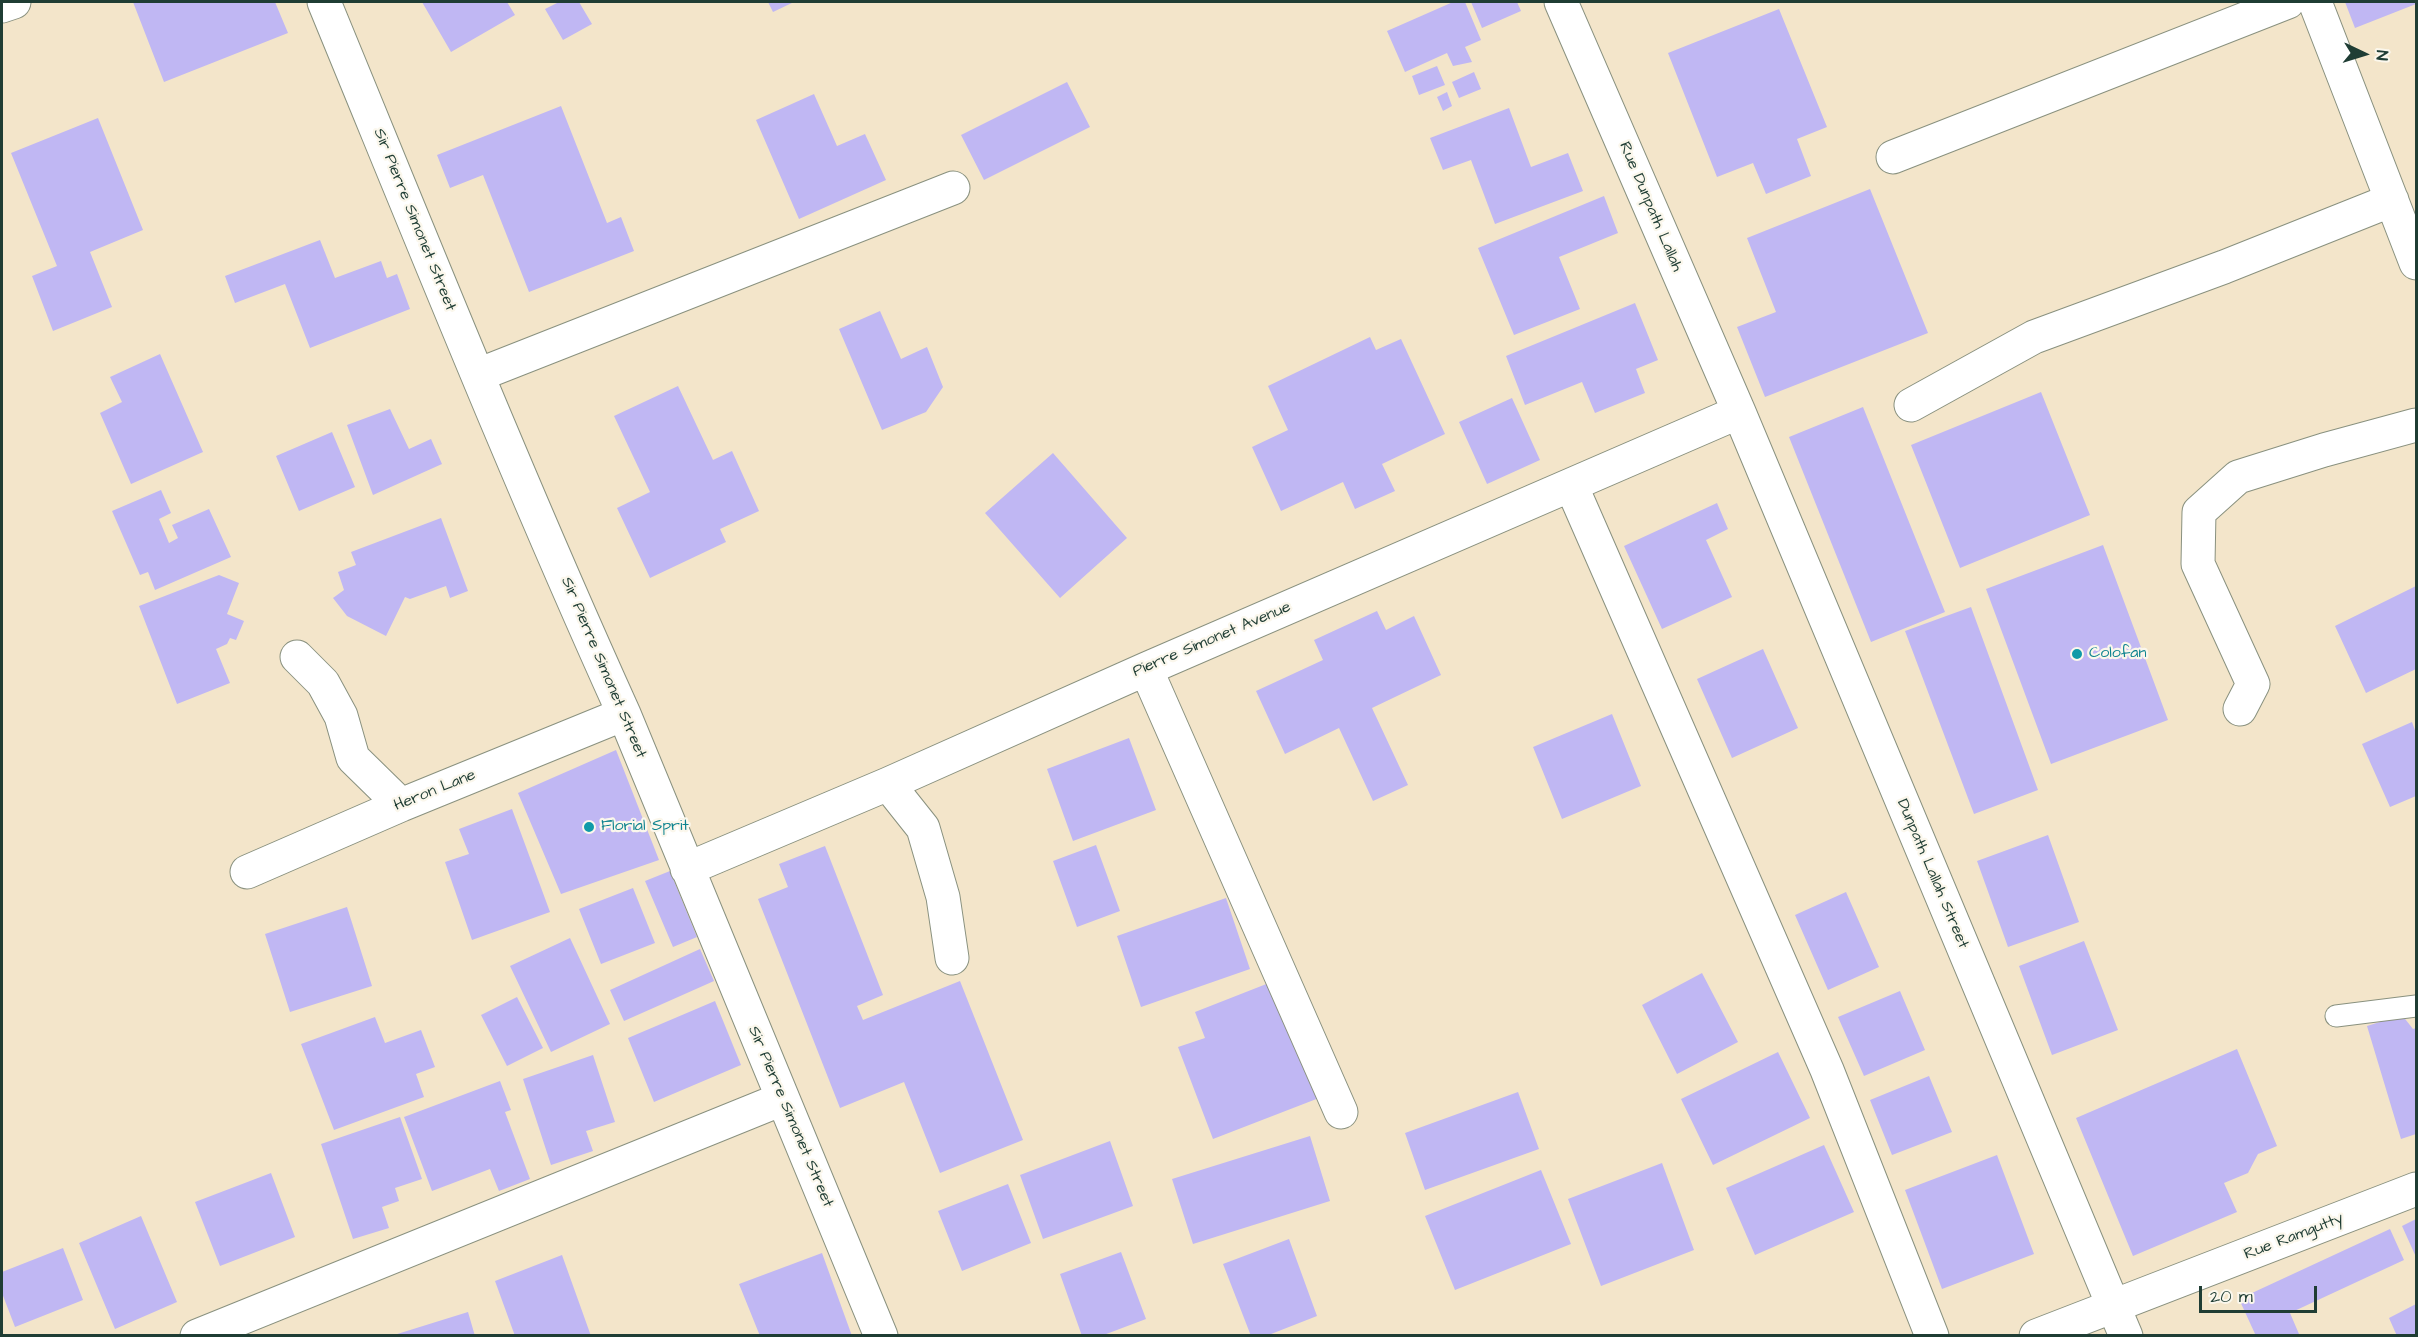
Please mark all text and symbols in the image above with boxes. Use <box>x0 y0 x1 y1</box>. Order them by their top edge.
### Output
north arrow <box>2334 24 2394 84</box>
text: N <box>2371 49 2393 61</box>
street label: Sir Pierre Simonet Street <box>369 126 459 314</box>
street label: Rue Dunpath Lallah <box>1614 139 1686 275</box>
street label: Sir Pierre Simonet Street <box>556 575 650 761</box>
street label: Pierre Simonet Avenue <box>1130 598 1294 682</box>
place label: Colofan <box>2089 644 2146 664</box>
marker: Colofan <box>2070 647 2084 661</box>
street label: Heron Lane <box>391 766 479 816</box>
street label: Dunpath Lallah Street <box>1892 796 1972 952</box>
place label: Florial Sprit <box>601 817 689 837</box>
marker: Florial Sprit <box>582 820 596 834</box>
street label: Sir Pierre Simonet Street <box>743 1024 837 1210</box>
street label: Rue Ramgutty <box>2242 1209 2346 1265</box>
scale bar <box>2202 1274 2320 1312</box>
text: 20 m <box>2210 1284 2253 1309</box>

